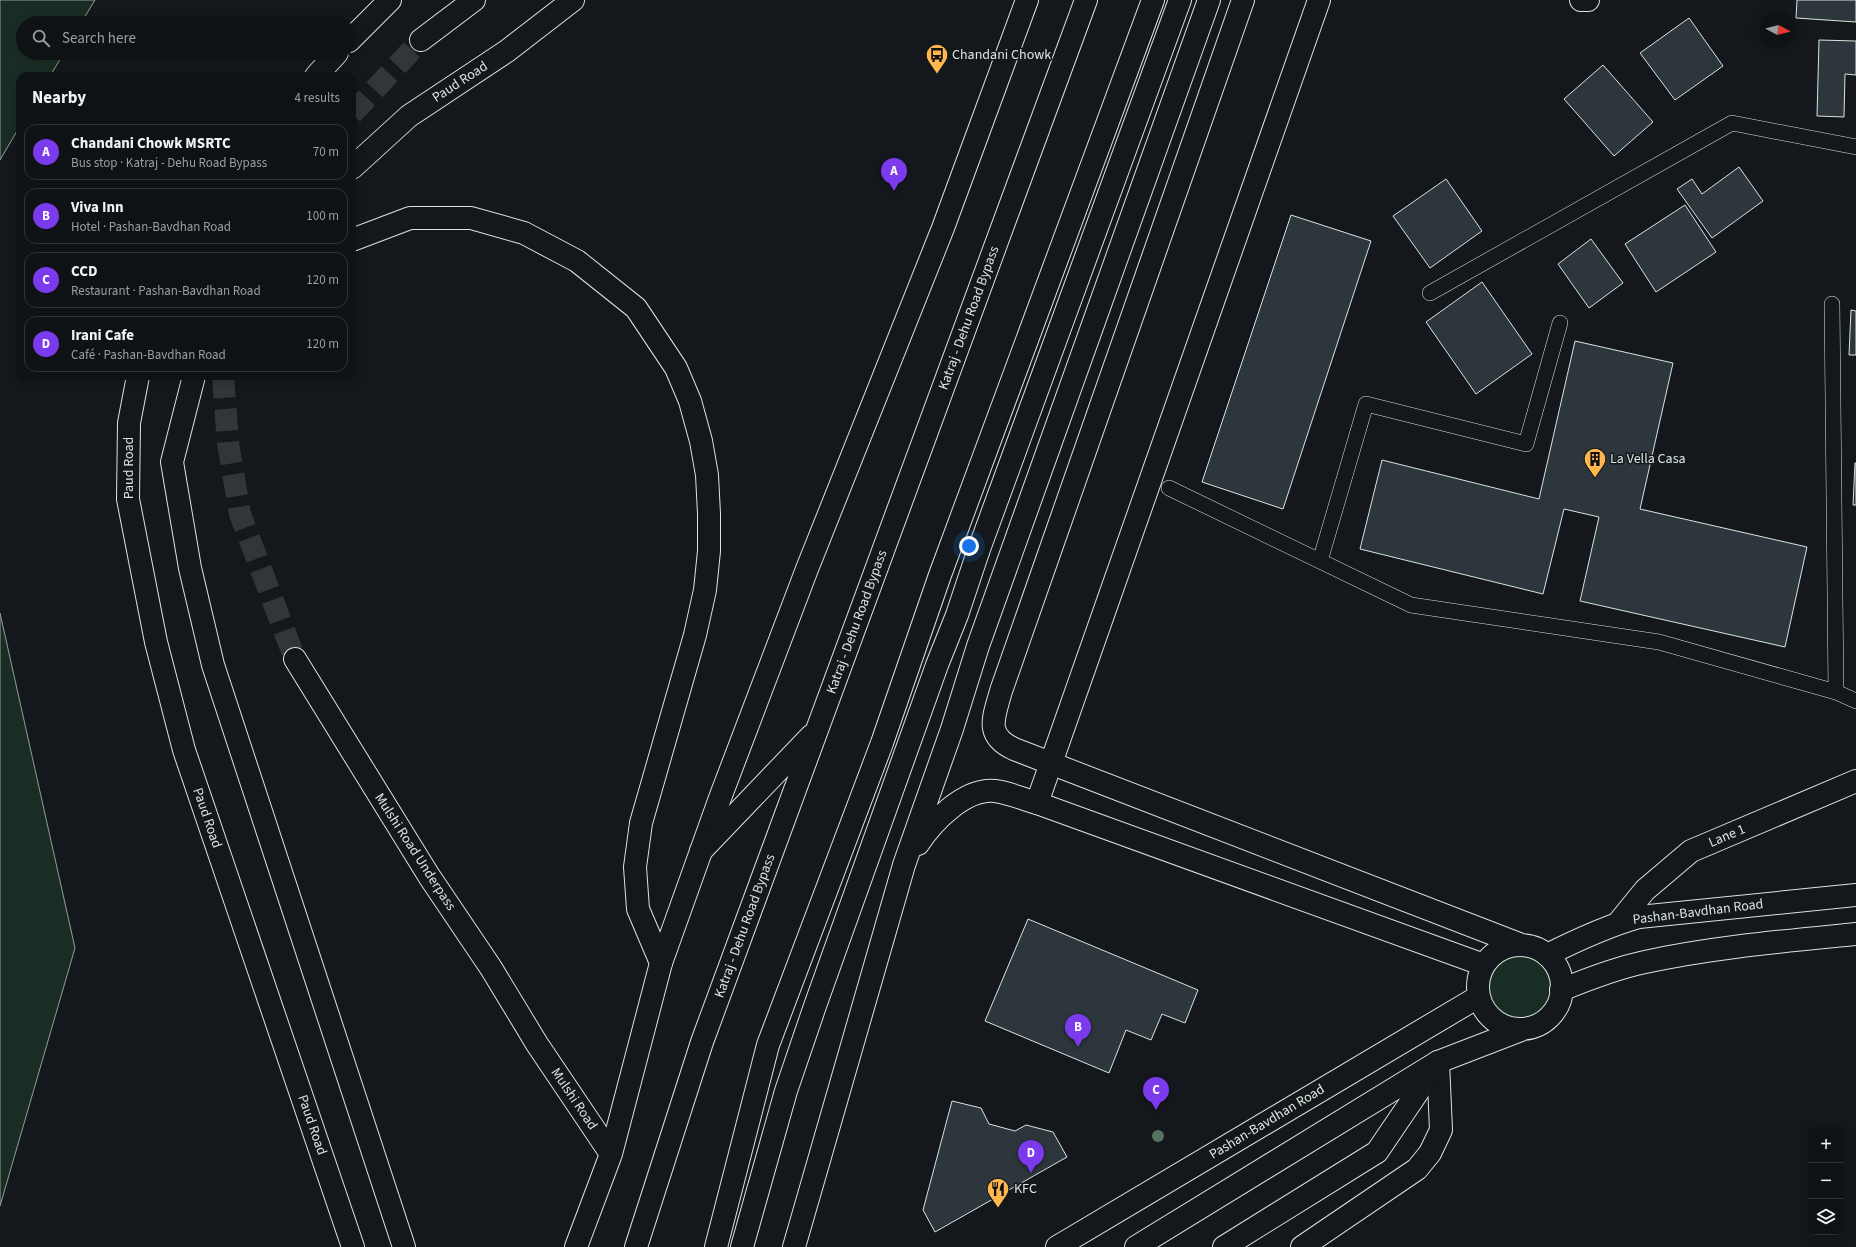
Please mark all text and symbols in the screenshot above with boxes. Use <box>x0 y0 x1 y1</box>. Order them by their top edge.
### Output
north arrow <box>1760 12 1796 48</box>
search box <box>16 16 356 60</box>
icon: search <box>30 27 52 49</box>
text: Search here <box>62 28 136 49</box>
bus stop icon: Chandani Chowk <box>924 42 950 75</box>
place label: Chandani Chowk <box>952 45 1051 65</box>
street label: Paud Road <box>428 57 492 107</box>
text: Nearby <box>32 86 86 110</box>
text: 4 results <box>295 89 340 107</box>
text: Chandani Chowk MSRTC <box>71 133 231 154</box>
text: A <box>42 143 50 161</box>
text: 70 m <box>313 143 339 161</box>
text: Bus stop · Katraj - Dehu Road Bypass <box>71 154 267 172</box>
pin: A <box>881 158 907 191</box>
text: Viva Inn <box>71 197 124 218</box>
text: B <box>42 207 50 225</box>
text: 100 m <box>306 207 339 225</box>
text: Hotel · Pashan-Bavdhan Road <box>71 218 231 236</box>
street label: Katraj - Dehu Road Bypass <box>934 243 1004 393</box>
text: CCD <box>71 261 97 282</box>
text: C <box>42 271 50 289</box>
text: 120 m <box>306 271 339 289</box>
text: Restaurant · Pashan-Bavdhan Road <box>71 282 261 300</box>
text: Irani Cafe <box>71 325 134 346</box>
text: D <box>42 335 50 353</box>
text: 120 m <box>306 335 339 353</box>
text: Café · Pashan-Bavdhan Road <box>71 346 226 364</box>
street label: Paud Road <box>119 437 139 499</box>
building icon: La Vella Casa <box>1582 446 1608 479</box>
place label: La Vella Casa <box>1610 449 1686 469</box>
your location <box>959 536 979 556</box>
street label: Katraj - Dehu Road Bypass <box>822 547 892 697</box>
street label: Paud Road <box>187 785 227 851</box>
street label: Mulshi Road Underpass <box>369 789 461 915</box>
street label: Lane 1 <box>1705 819 1749 853</box>
street label: Katraj - Dehu Road Bypass <box>710 851 780 1001</box>
street label: Pashan-Bavdhan Road <box>1631 894 1765 930</box>
pin: B <box>1065 1014 1091 1047</box>
street label: Mulshi Road <box>546 1064 602 1134</box>
pin: C <box>1143 1077 1169 1110</box>
street label: Pashan-Bavdhan Road <box>1205 1080 1329 1164</box>
street label: Paud Road <box>292 1092 332 1158</box>
map controls <box>1808 1127 1844 1235</box>
button: + <box>1808 1127 1844 1163</box>
pin: D <box>1018 1140 1044 1173</box>
button: − <box>1808 1163 1844 1199</box>
restaurant icon: KFC <box>985 1176 1011 1209</box>
place label: KFC <box>1014 1179 1037 1199</box>
button: layers <box>1808 1199 1844 1235</box>

